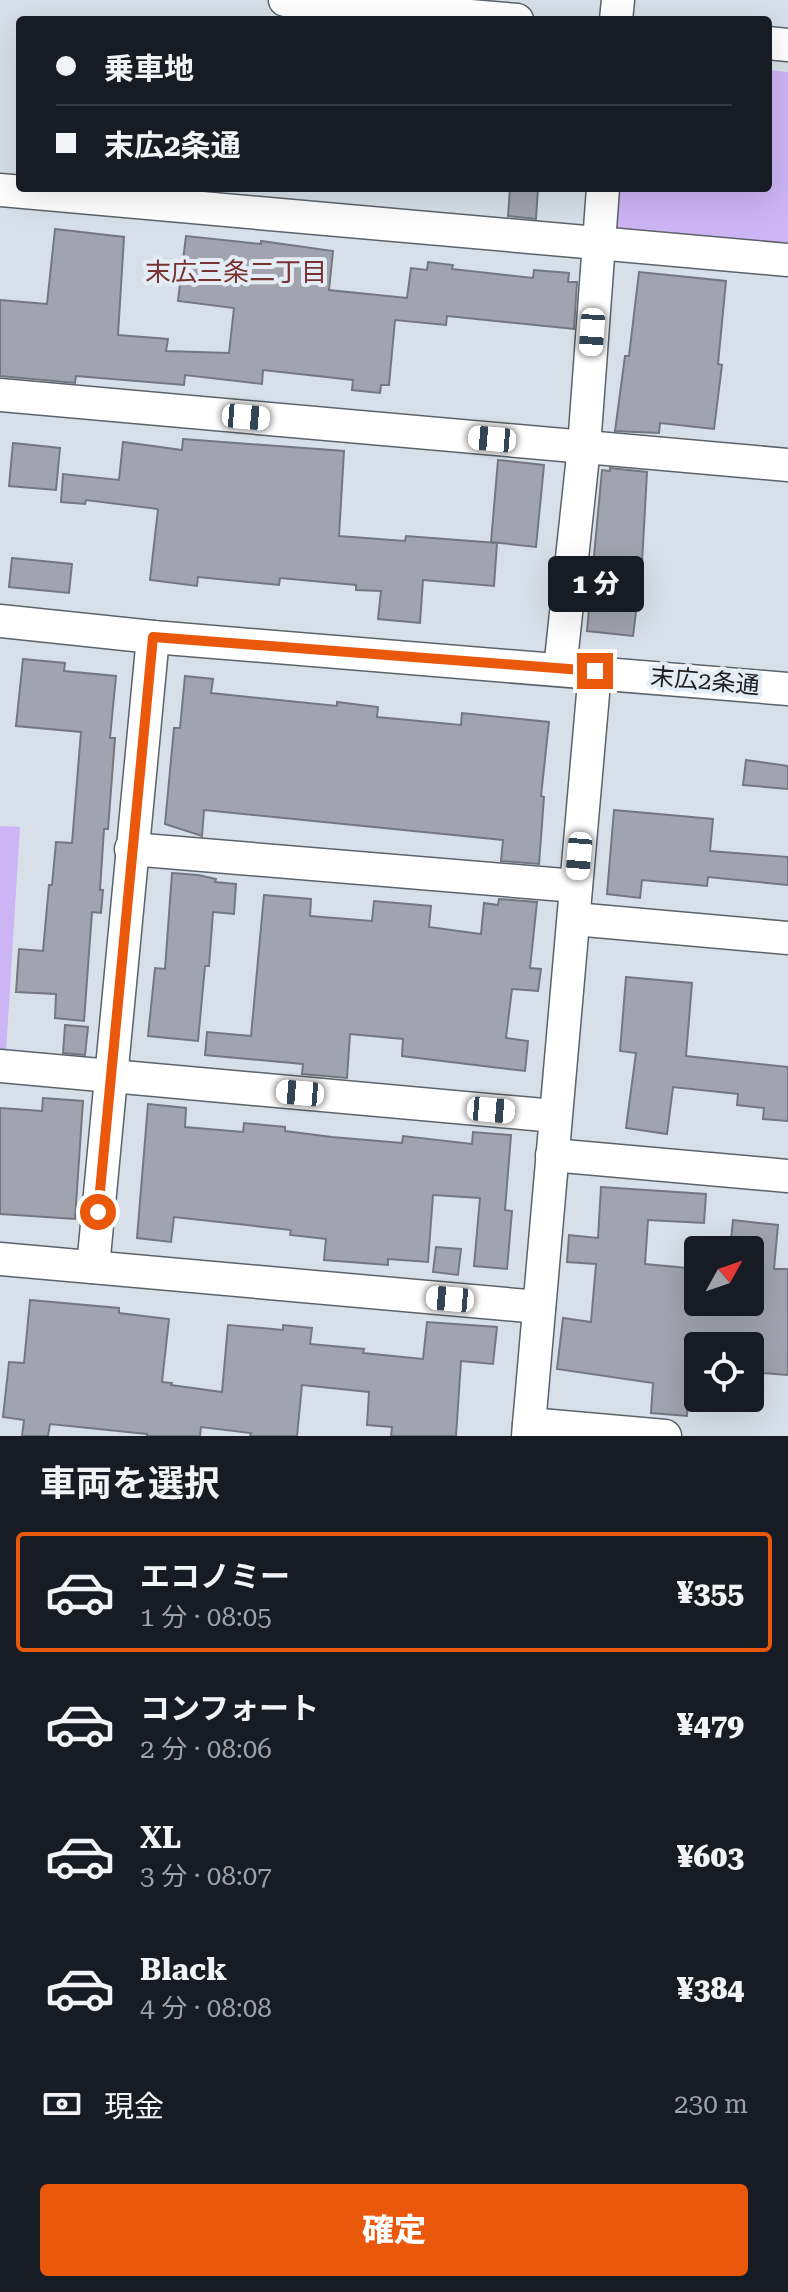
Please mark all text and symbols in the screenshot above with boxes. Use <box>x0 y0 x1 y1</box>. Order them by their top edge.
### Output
text: 乗車地 <box>104 51 194 86</box>
text: 末広2条通 <box>104 128 241 163</box>
district label: 末広三条二丁目 <box>145 257 327 287</box>
car <box>578 307 606 357</box>
car <box>221 403 271 431</box>
car <box>467 425 517 453</box>
callout: 1 分 <box>547 555 643 611</box>
text: 1 分 <box>572 569 620 599</box>
route end <box>577 653 613 689</box>
street label: 末広2条通 <box>649 662 761 700</box>
car <box>565 831 593 881</box>
car <box>275 1079 325 1107</box>
car <box>466 1096 516 1124</box>
route start <box>80 1194 116 1230</box>
north arrow <box>684 1236 764 1316</box>
map controls <box>684 1236 764 1412</box>
car <box>425 1285 475 1313</box>
button: locate <box>684 1332 764 1412</box>
text: 車両を選択 <box>40 1463 220 1505</box>
icon: car <box>44 1556 116 1628</box>
text: エコノミー <box>140 1559 290 1594</box>
text: ¥355 <box>677 1575 744 1610</box>
text: 1 分 · 08:05 <box>140 1602 272 1632</box>
icon: car <box>44 1688 116 1760</box>
text: コンフォート <box>140 1691 319 1726</box>
text: ¥479 <box>677 1707 744 1742</box>
text: 2 分 · 08:06 <box>140 1734 272 1764</box>
icon: car <box>44 1820 116 1892</box>
text: XL <box>140 1820 181 1855</box>
text: ¥603 <box>677 1839 744 1874</box>
text: 3 分 · 08:07 <box>140 1861 272 1891</box>
icon: car <box>44 1952 116 2024</box>
text: Black <box>140 1952 227 1987</box>
text: ¥384 <box>677 1971 744 2006</box>
text: 4 分 · 08:08 <box>140 1993 272 2023</box>
icon: cash <box>40 2082 84 2126</box>
text: 現金 <box>104 2089 164 2124</box>
text: 230 m <box>674 2089 748 2119</box>
button: 確定 <box>40 2184 748 2276</box>

